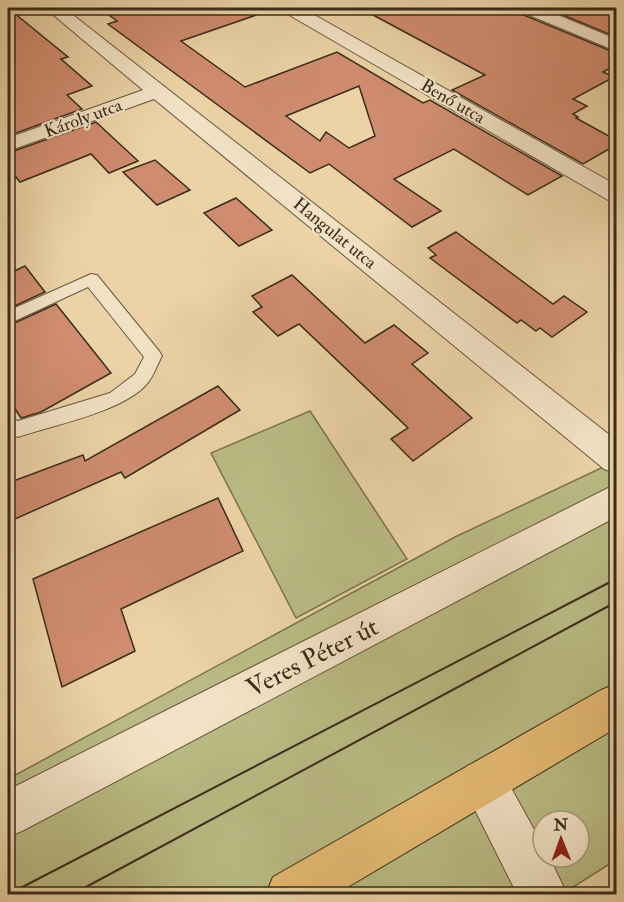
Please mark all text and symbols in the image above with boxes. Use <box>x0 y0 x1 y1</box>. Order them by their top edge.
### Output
street label: Benő utca <box>416 74 490 129</box>
street label: Károly utca <box>41 94 126 143</box>
street label: Hangulat utca <box>288 193 382 275</box>
street label: Veres Péter út <box>241 611 384 705</box>
north arrow <box>531 809 591 869</box>
text: N <box>552 815 569 835</box>

